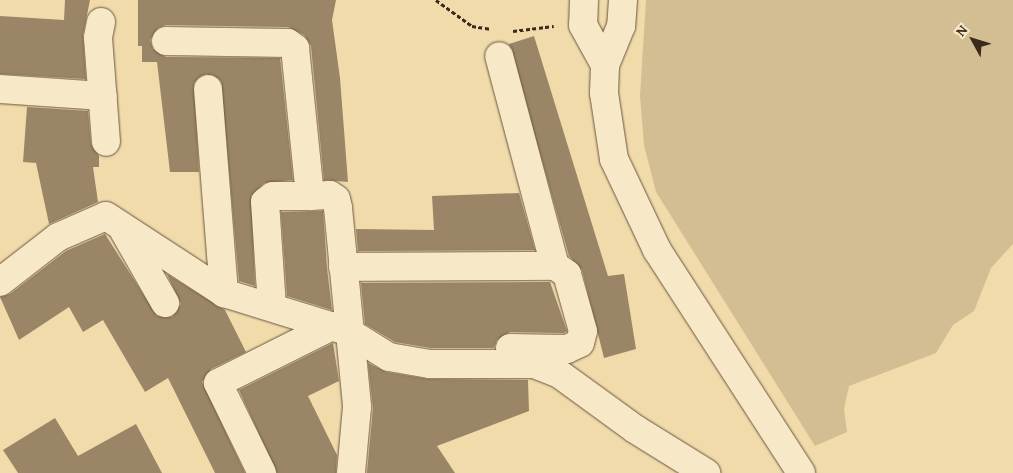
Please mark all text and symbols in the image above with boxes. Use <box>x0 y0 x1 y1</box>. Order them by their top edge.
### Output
north arrow <box>948 15 998 65</box>
text: N <box>951 21 972 40</box>

